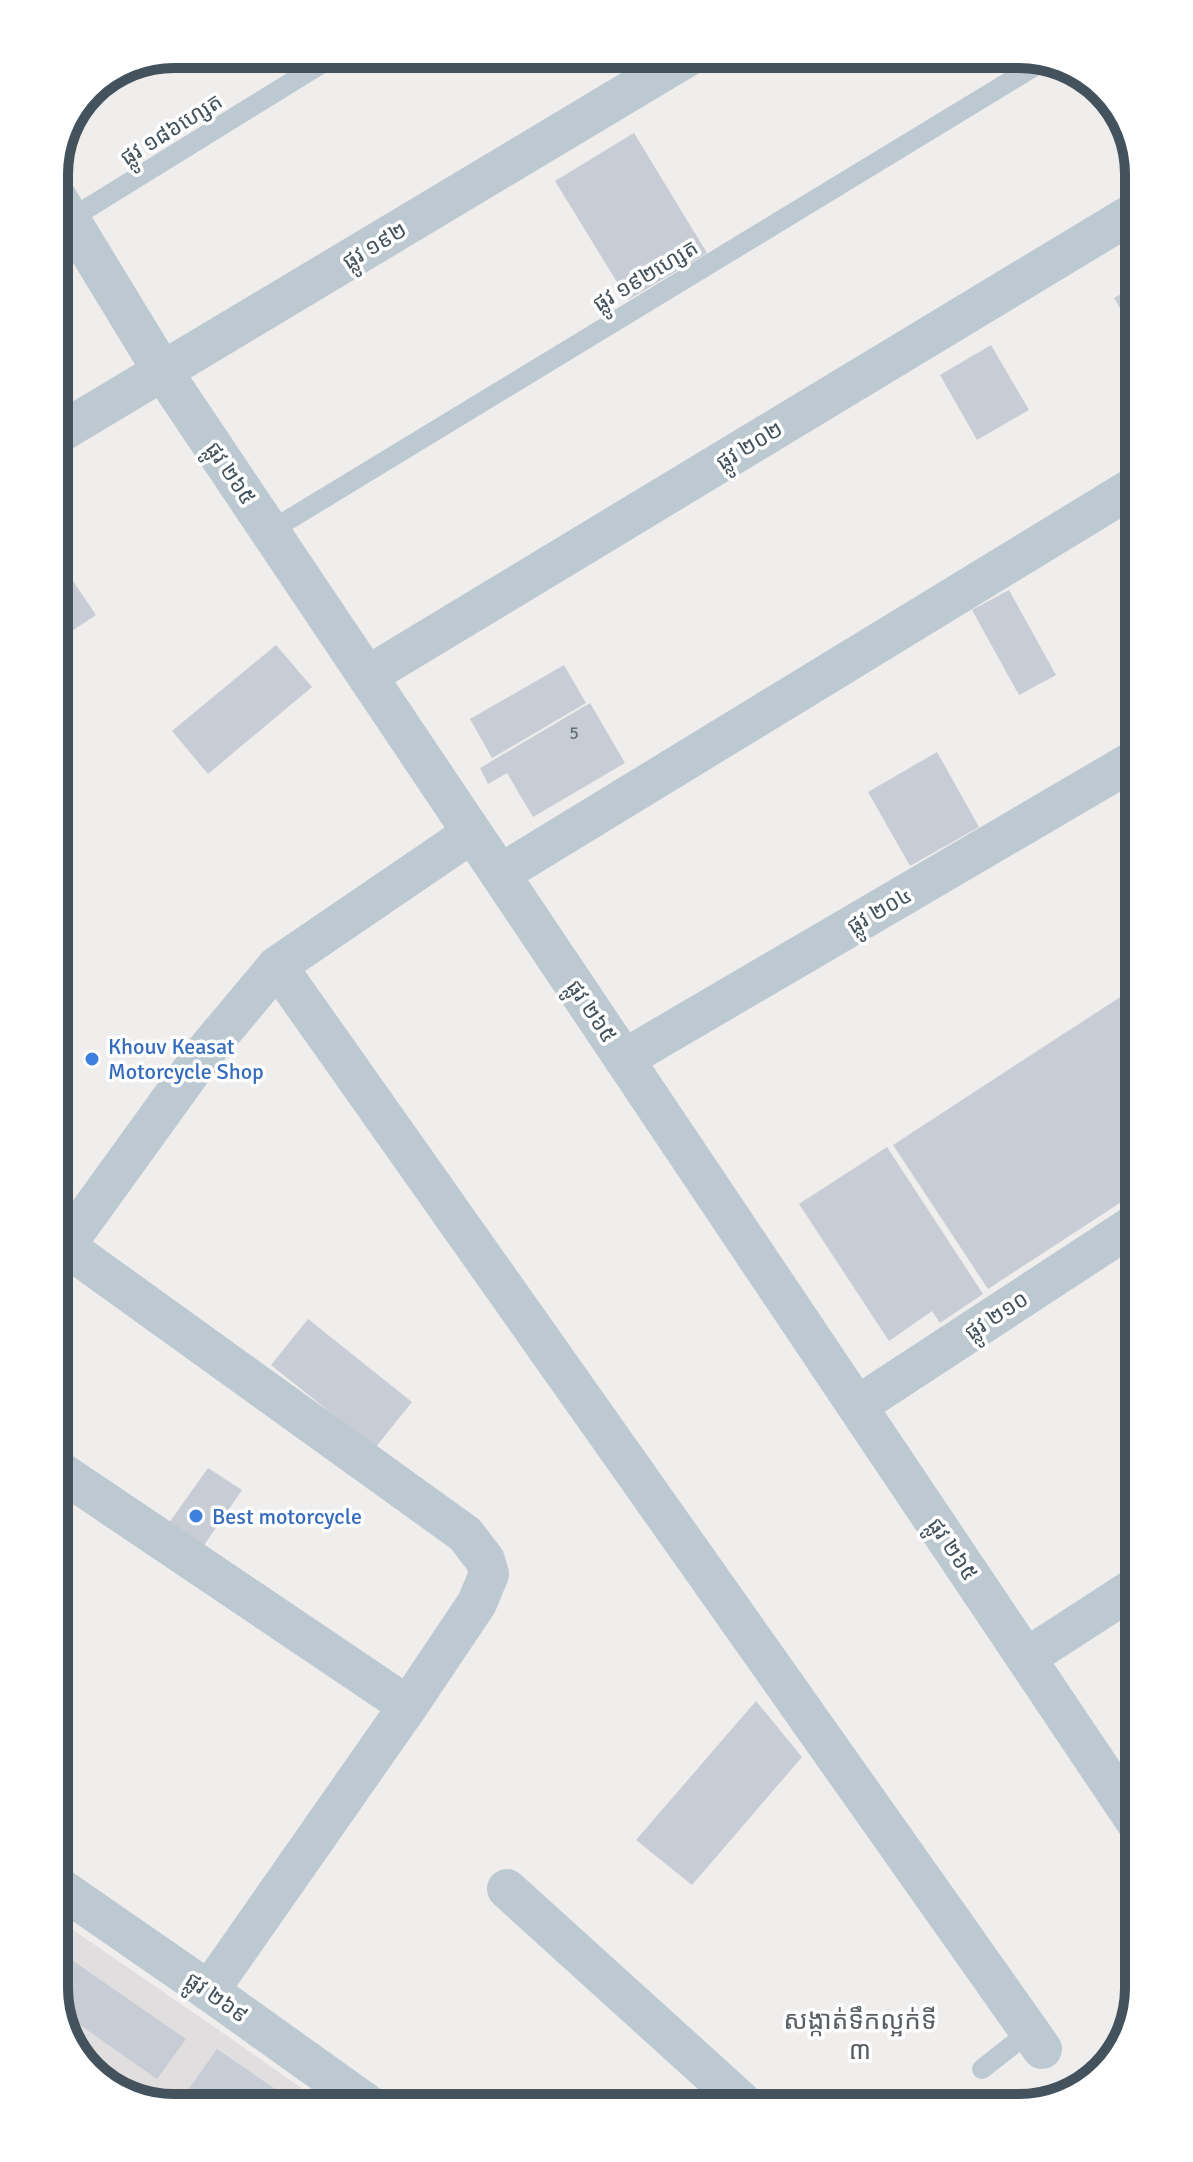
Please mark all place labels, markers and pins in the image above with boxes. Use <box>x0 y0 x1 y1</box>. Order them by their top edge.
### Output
place label: Khouv Keasat Motorcycle Shop <box>108 1033 264 1085</box>
marker: Khouv Keasat Motorcycle Shop <box>83 1050 101 1068</box>
place label: Best motorcycle <box>212 1503 362 1530</box>
marker: Best motorcycle <box>187 1507 205 1525</box>

